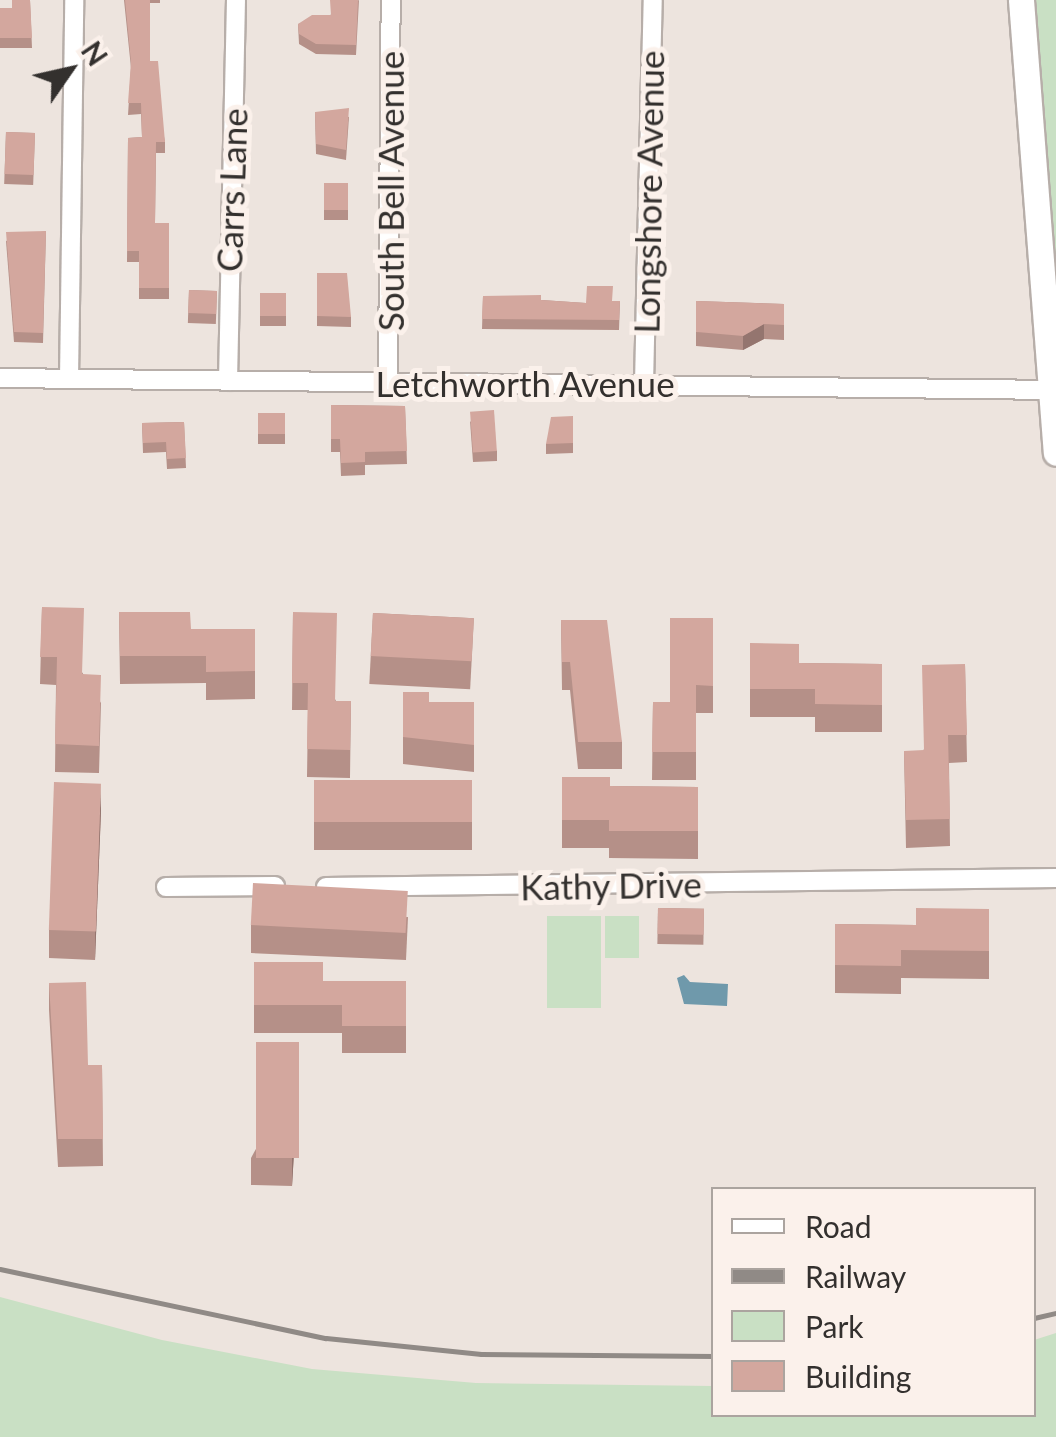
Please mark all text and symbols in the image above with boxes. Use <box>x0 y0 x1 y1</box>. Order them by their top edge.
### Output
north arrow <box>20 20 120 120</box>
text: N <box>75 35 115 72</box>
street label: South Bell Avenue <box>369 50 411 332</box>
street label: Longshore Avenue <box>625 50 671 334</box>
street label: Carrs Lane <box>207 107 255 273</box>
street label: Letchworth Avenue <box>375 362 675 404</box>
street label: Kathy Drive <box>519 862 703 908</box>
legend <box>711 1187 1036 1417</box>
text: Road <box>805 1208 872 1244</box>
text: Railway <box>805 1258 906 1294</box>
text: Park <box>805 1308 864 1344</box>
text: Building <box>805 1358 911 1394</box>

